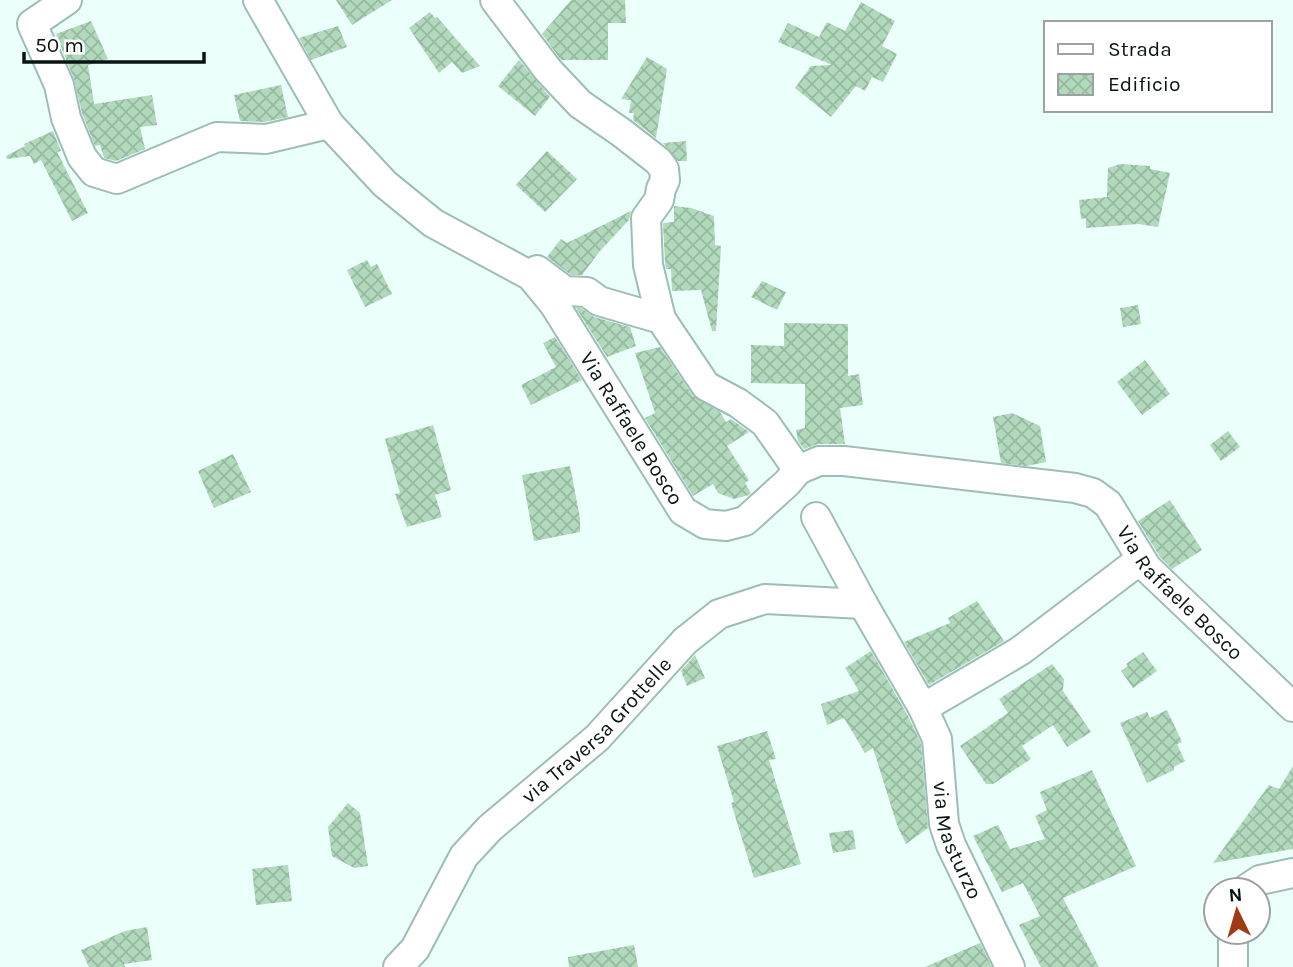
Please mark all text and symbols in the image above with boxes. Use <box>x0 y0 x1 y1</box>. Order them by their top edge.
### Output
scale bar <box>24 21 205 65</box>
legend <box>1044 21 1272 112</box>
text: 50 m <box>35 33 84 57</box>
text: Strada <box>1108 37 1172 61</box>
text: Edificio <box>1108 72 1181 96</box>
street label: Via Raffaele Bosco <box>575 348 688 509</box>
street label: Via Raffaele Bosco <box>1112 521 1248 665</box>
street label: via Traversa Grottelle <box>517 652 676 808</box>
street label: via Masturzo <box>929 780 987 903</box>
north arrow <box>1202 876 1272 946</box>
text: N <box>1228 884 1243 907</box>

